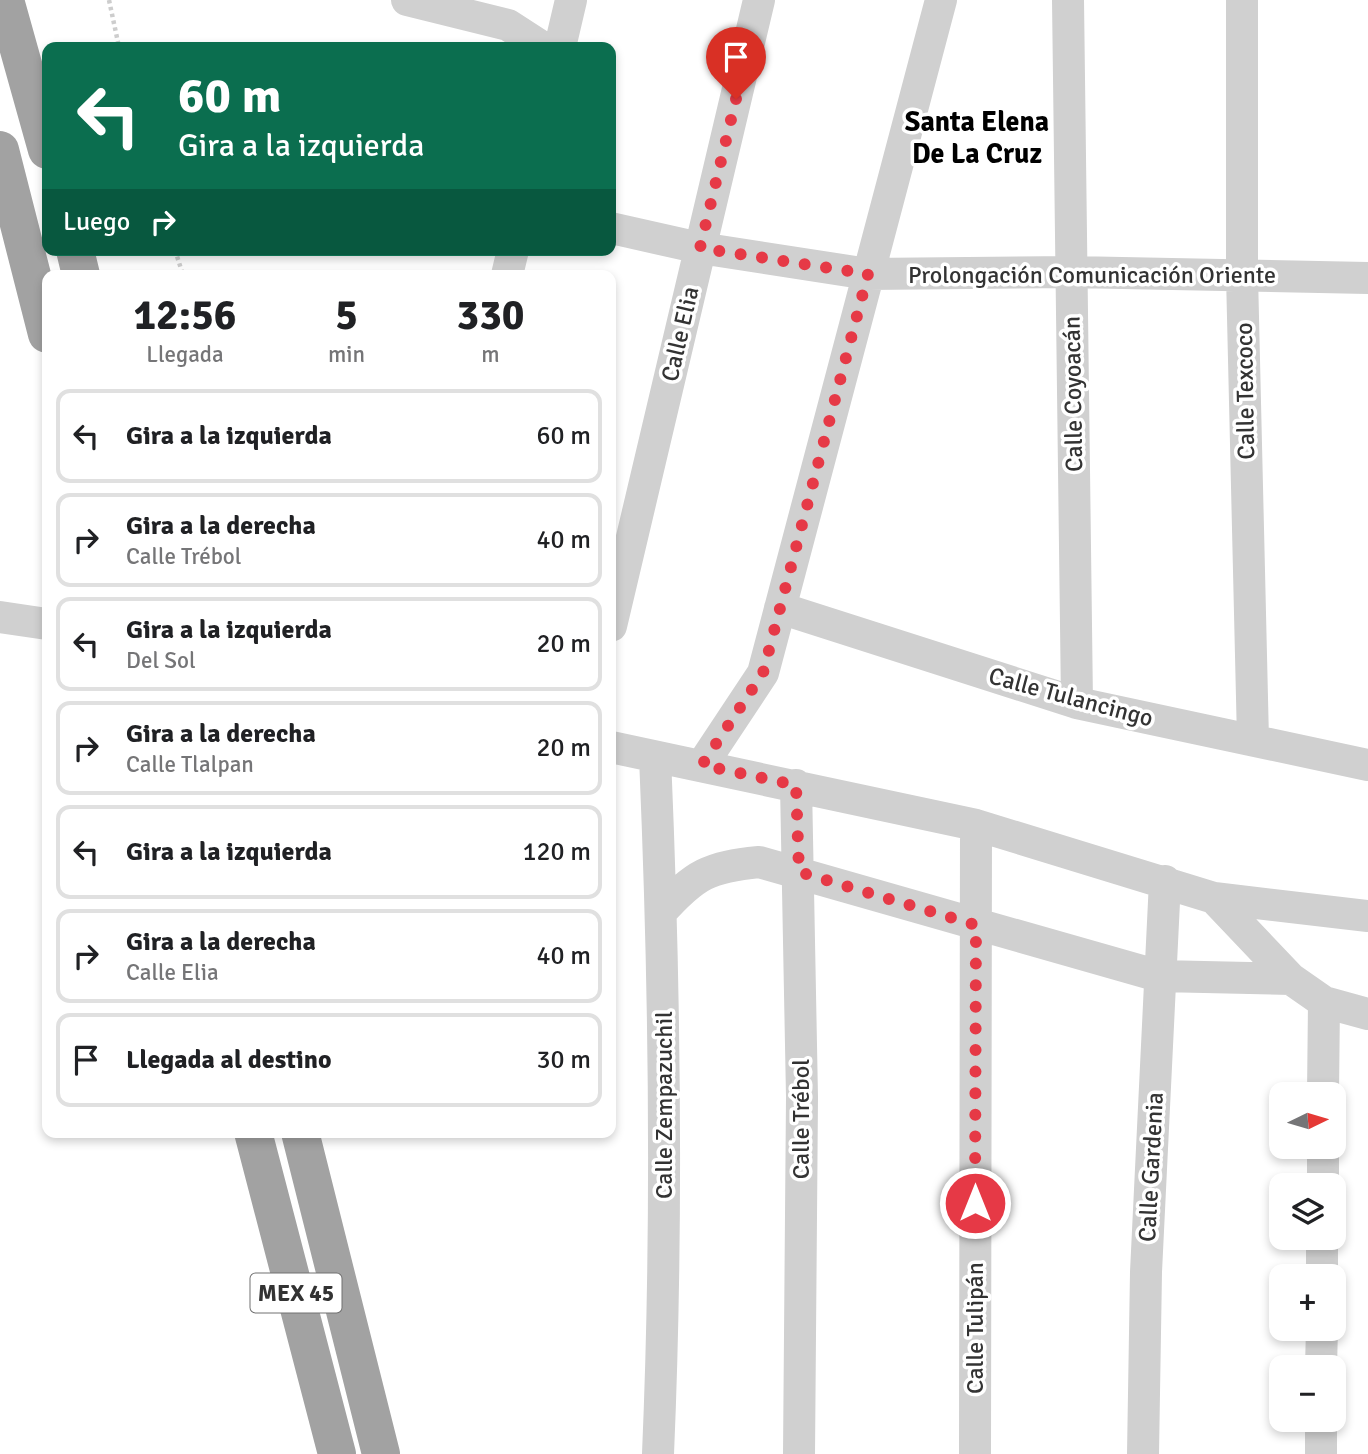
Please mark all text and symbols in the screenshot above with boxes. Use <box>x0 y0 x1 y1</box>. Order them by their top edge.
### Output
pin <box>706 27 766 99</box>
icon: arrive <box>717 38 755 76</box>
text: 60 m <box>178 66 281 126</box>
icon: left <box>63 70 154 161</box>
district label: Santa Elena De La Cruz <box>905 105 1049 171</box>
text: Gira a la izquierda <box>178 126 425 165</box>
icon: right <box>144 203 182 241</box>
text: Luego <box>63 206 130 238</box>
street label: Prolongación Comunicación Oriente <box>908 260 1276 290</box>
street label: Calle Elia <box>655 284 705 384</box>
text: 12:56 <box>133 290 237 341</box>
text: 5 <box>335 290 358 341</box>
text: 330 <box>456 290 525 341</box>
street label: Calle Coyoacán <box>1057 316 1089 472</box>
street label: Calle Texcoco <box>1229 322 1261 460</box>
text: Llegada <box>146 340 224 369</box>
text: min <box>328 340 365 369</box>
text: m <box>481 340 500 369</box>
icon: left <box>67 417 105 455</box>
text: Gira a la izquierda <box>126 420 332 452</box>
text: 60 m <box>536 420 591 452</box>
text: Gira a la derecha <box>126 510 316 542</box>
icon: right <box>67 521 105 559</box>
text: 40 m <box>536 524 591 556</box>
text: Calle Trébol <box>126 542 242 571</box>
text: Gira a la izquierda <box>126 614 332 646</box>
icon: left <box>67 625 105 663</box>
text: 20 m <box>536 628 591 660</box>
text: Del Sol <box>126 646 196 675</box>
street label: Calle Tulancingo <box>986 661 1156 733</box>
text: Gira a la derecha <box>126 718 316 750</box>
icon: right <box>67 729 105 767</box>
text: 20 m <box>536 732 591 764</box>
text: Calle Tlalpan <box>126 750 254 779</box>
icon: left <box>67 833 105 871</box>
text: Gira a la izquierda <box>126 836 332 868</box>
text: 120 m <box>522 836 591 868</box>
text: Gira a la derecha <box>126 926 316 958</box>
icon: right <box>67 937 105 975</box>
text: 40 m <box>536 940 591 972</box>
text: Calle Elia <box>126 958 219 987</box>
street label: Calle Zempazuchil <box>649 1011 679 1199</box>
icon: arrive <box>67 1041 105 1079</box>
text: Llegada al destino <box>126 1044 332 1076</box>
text: 30 m <box>536 1044 591 1076</box>
street label: Calle Trébol <box>786 1059 816 1179</box>
north arrow <box>1269 1082 1346 1158</box>
map controls <box>1269 1082 1346 1432</box>
street label: Calle Gardenia <box>1132 1091 1170 1243</box>
position arrow <box>938 1166 1012 1240</box>
button: layers <box>1269 1173 1346 1250</box>
street label: Calle Tulipán <box>960 1262 990 1394</box>
button: + <box>1269 1264 1346 1341</box>
road number: MEX 45 <box>250 1274 342 1312</box>
button: − <box>1269 1355 1346 1432</box>

